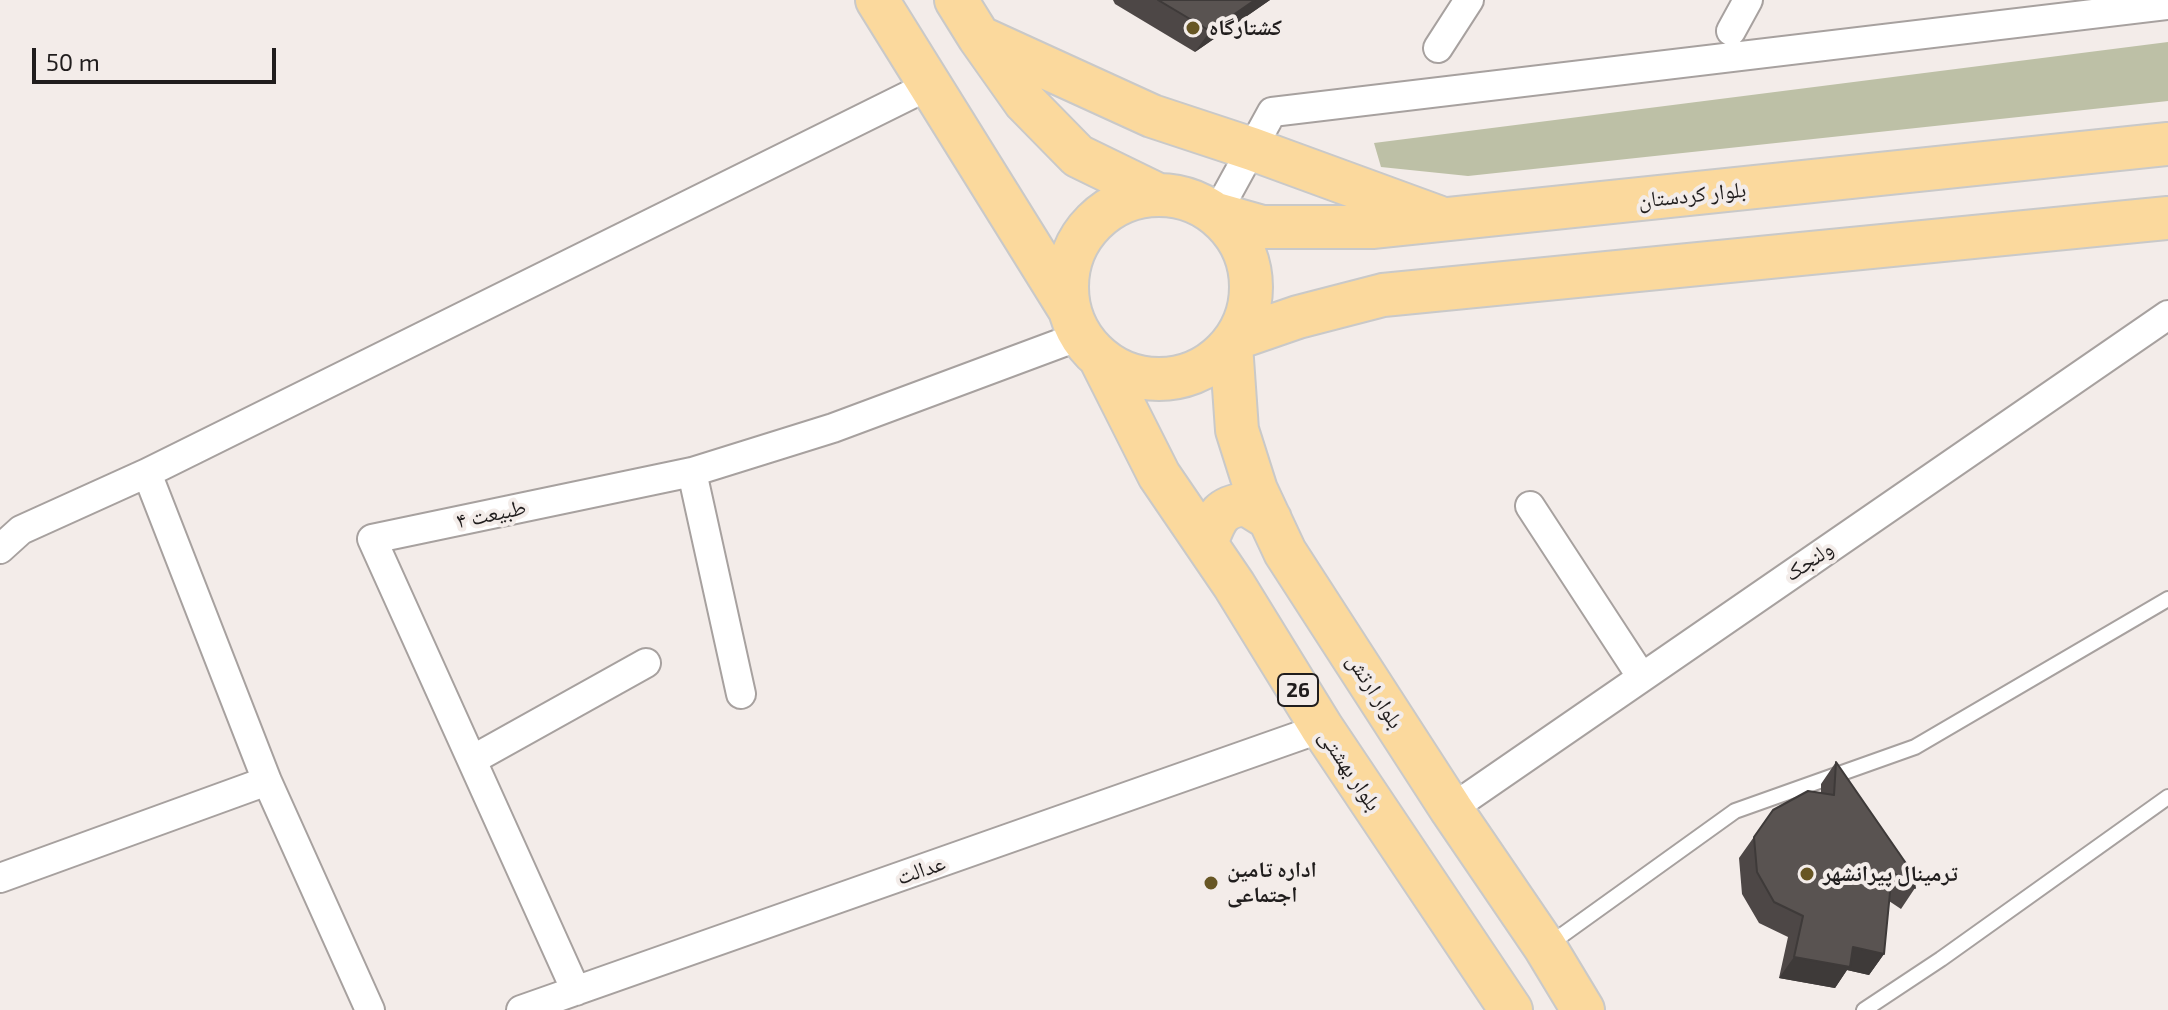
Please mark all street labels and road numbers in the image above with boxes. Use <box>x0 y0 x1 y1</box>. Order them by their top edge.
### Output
street label: بلوار کردستان <box>1637 176 1747 214</box>
street label: طبیعت ۴ <box>454 494 528 534</box>
street label: ولنجک <box>1780 535 1838 587</box>
street label: بلوار ارتش <box>1341 649 1409 733</box>
road number: 26 <box>1278 674 1318 706</box>
street label: بلوار بهشتی <box>1313 724 1387 816</box>
street label: عدالت <box>893 849 949 891</box>

